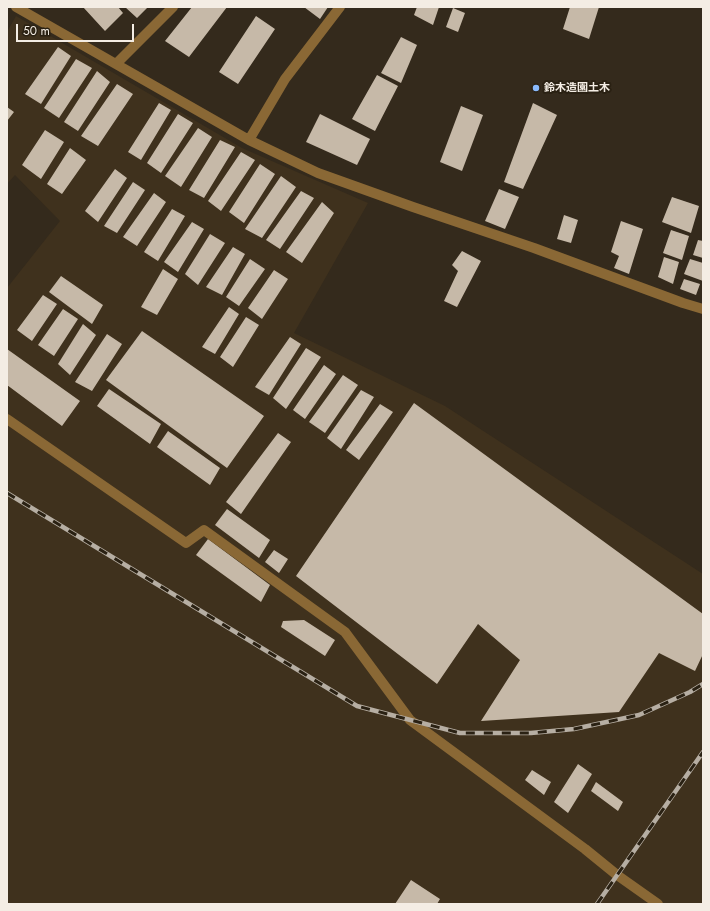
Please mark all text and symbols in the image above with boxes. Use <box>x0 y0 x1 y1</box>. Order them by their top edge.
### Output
scale bar <box>18 16 136 42</box>
text: 50 m <box>23 22 50 40</box>
place label: 鈴木造園土木 <box>544 81 610 95</box>
marker: 鈴木造園土木 <box>531 83 541 93</box>

